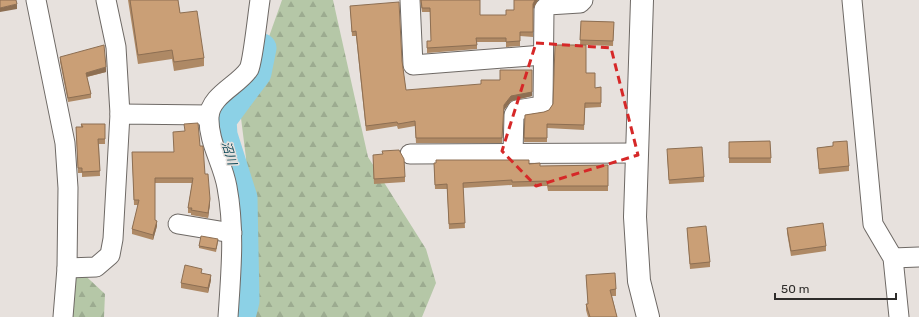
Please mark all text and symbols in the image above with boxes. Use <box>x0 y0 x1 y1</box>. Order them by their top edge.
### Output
water label: 沼川 <box>219 139 240 168</box>
scale bar <box>775 275 896 301</box>
text: 50 m <box>781 282 809 296</box>

